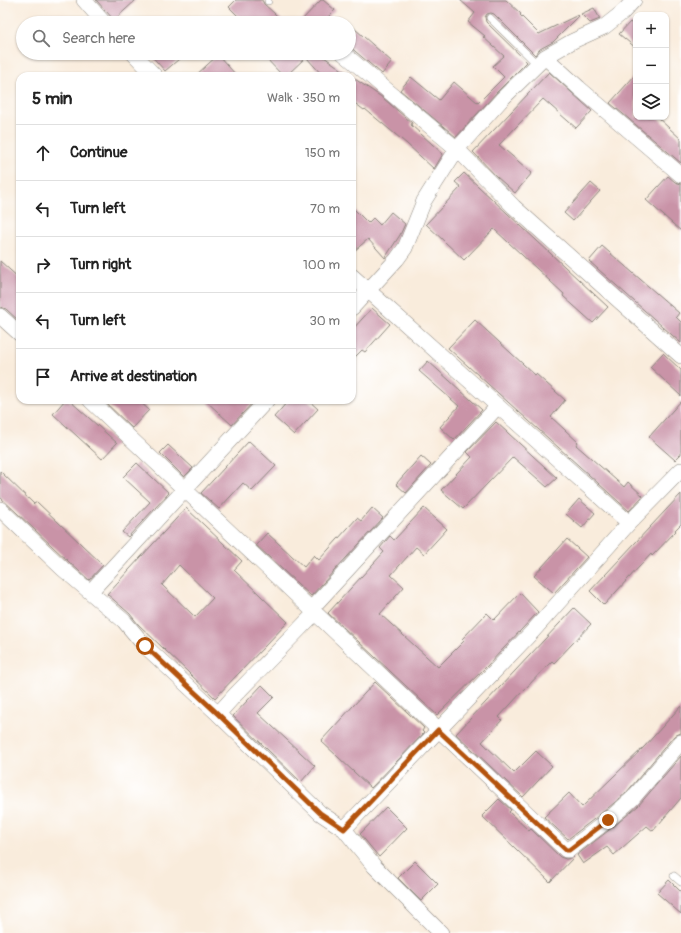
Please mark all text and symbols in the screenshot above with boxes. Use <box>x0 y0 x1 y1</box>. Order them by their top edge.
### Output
map controls <box>633 12 669 120</box>
button: + <box>633 12 669 48</box>
search box <box>16 16 356 60</box>
icon: search <box>30 27 52 49</box>
text: Search here <box>62 29 135 48</box>
button: − <box>633 48 669 84</box>
button: layers <box>633 84 669 120</box>
text: 5 min <box>32 88 72 109</box>
text: Walk · 350 m <box>267 90 340 106</box>
icon: ahead <box>32 142 54 164</box>
text: Continue <box>70 143 128 162</box>
text: 150 m <box>305 145 340 161</box>
icon: left <box>32 198 54 220</box>
text: Turn left <box>70 199 126 218</box>
text: 70 m <box>310 201 340 217</box>
icon: right <box>32 254 54 276</box>
text: Turn right <box>70 255 131 274</box>
text: 100 m <box>303 257 340 273</box>
icon: left <box>32 310 54 332</box>
text: Turn left <box>70 311 126 330</box>
text: 30 m <box>310 313 340 329</box>
icon: arrive <box>32 366 54 388</box>
text: Arrive at destination <box>70 367 197 386</box>
route start <box>136 637 154 655</box>
route end <box>599 811 617 829</box>

